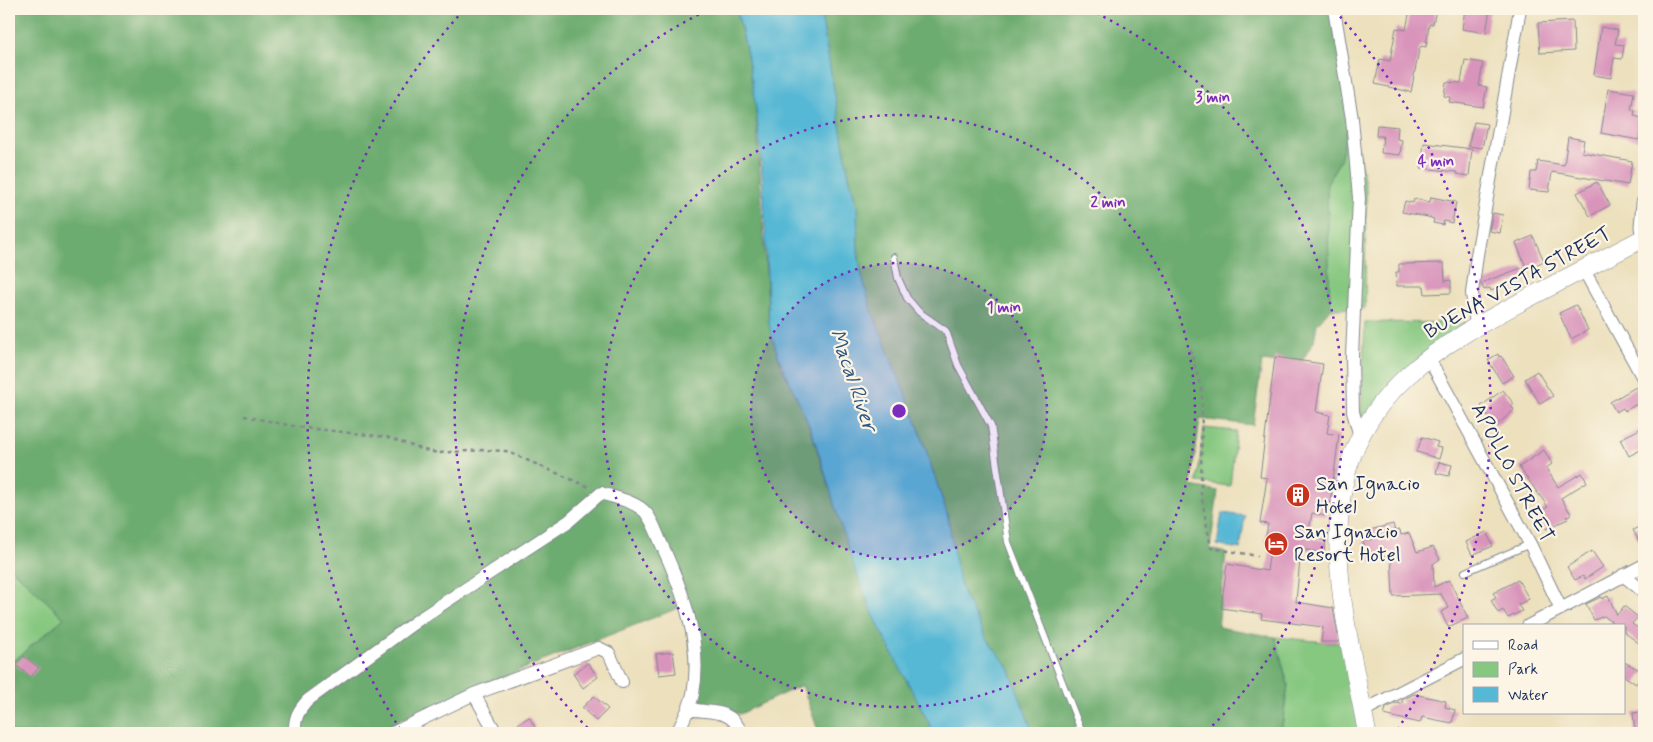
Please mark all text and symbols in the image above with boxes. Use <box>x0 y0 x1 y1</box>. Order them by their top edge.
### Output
text: 3 min <box>1196 88 1230 108</box>
text: 4 min <box>1418 152 1454 172</box>
text: 2 min <box>1090 193 1126 213</box>
street label: BUENA VISTA STREET <box>1420 220 1616 346</box>
text: 1 min <box>987 298 1021 318</box>
water label: Macal River <box>822 325 885 438</box>
street label: APOLLO STREET <box>1464 399 1560 547</box>
centre of rings <box>890 402 908 420</box>
place label: San Ignacio Hotel <box>1316 471 1420 521</box>
building icon: San Ignacio Hotel <box>1285 482 1311 508</box>
place label: San Ignacio Resort Hotel <box>1294 519 1401 569</box>
hotel icon: San Ignacio Resort Hotel <box>1263 531 1289 557</box>
legend <box>1463 624 1626 714</box>
text: Road <box>1508 636 1538 656</box>
text: Park <box>1508 660 1538 680</box>
text: Water <box>1508 686 1548 706</box>

